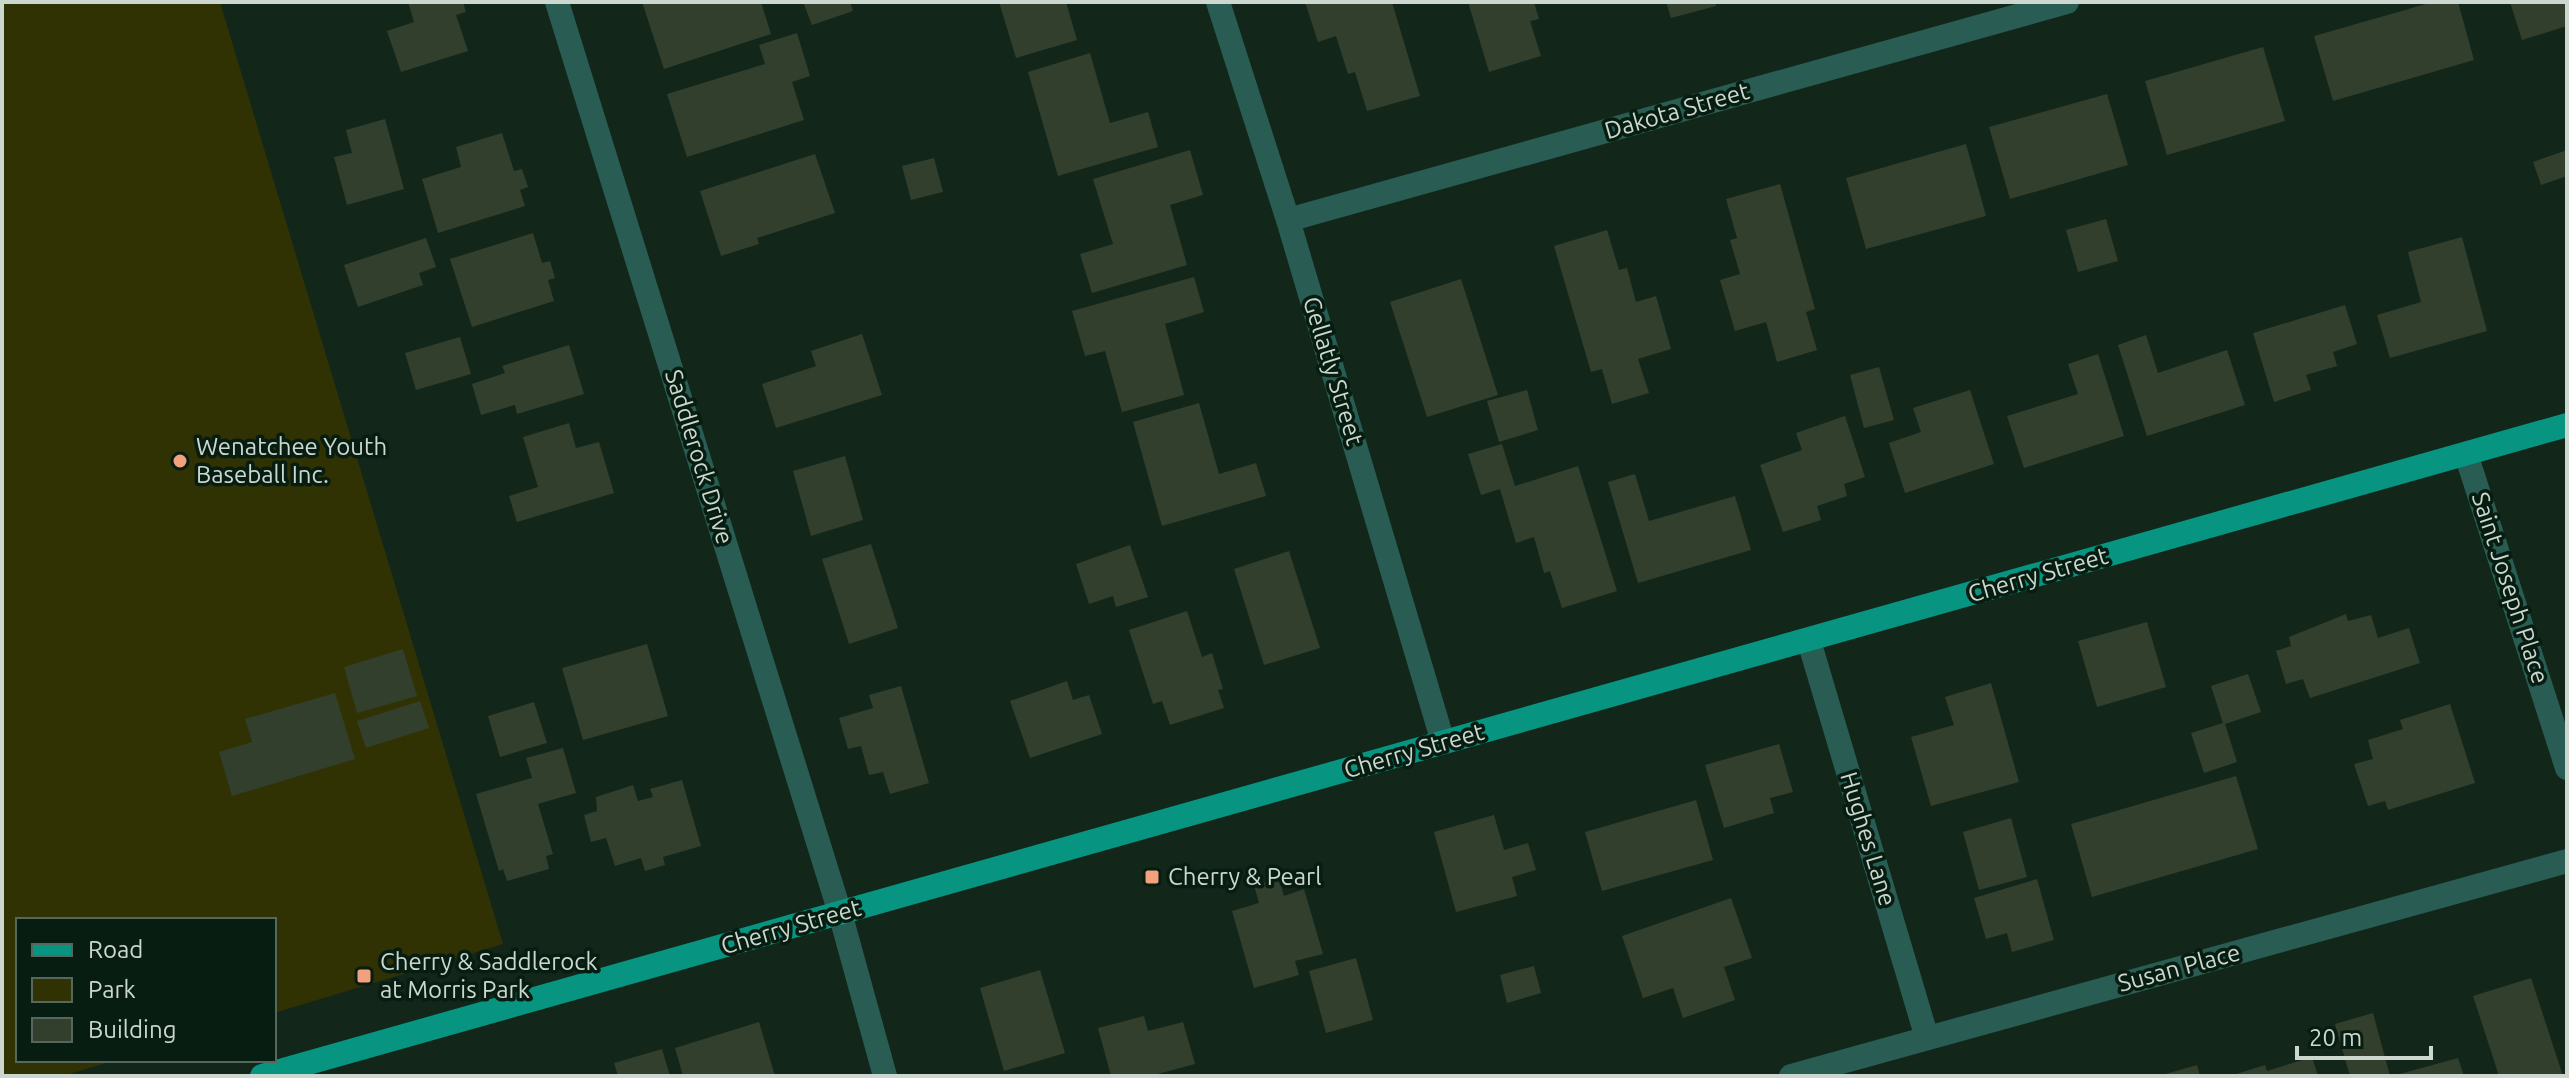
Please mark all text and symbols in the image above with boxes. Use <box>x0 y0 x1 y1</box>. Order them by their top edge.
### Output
street label: Dakota Street <box>1601 77 1753 144</box>
street label: Gellatly Street <box>1298 293 1369 449</box>
street label: Saddlerock Drive <box>660 366 739 547</box>
place label: Wenatchee Youth Baseball Inc. <box>196 433 387 488</box>
marker: Wenatchee Youth Baseball Inc. <box>171 452 189 470</box>
street label: Saint Joseph Place <box>2467 489 2554 687</box>
street label: Cherry Street <box>1965 541 2112 607</box>
street label: Cherry Street <box>1341 717 1488 783</box>
street label: Hughes Lane <box>1835 769 1902 909</box>
place label: Cherry & Pearl <box>1168 863 1321 890</box>
marker: Cherry & Pearl <box>1143 868 1161 886</box>
street label: Cherry Street <box>718 893 865 959</box>
legend <box>16 918 276 1062</box>
text: Road <box>88 936 143 963</box>
street label: Susan Place <box>2115 938 2243 997</box>
place label: Cherry & Saddlerock at Morris Park <box>380 948 598 1003</box>
marker: Cherry & Saddlerock at Morris Park <box>355 967 373 985</box>
text: Park <box>88 976 136 1003</box>
scale bar <box>2297 1010 2431 1060</box>
text: Building <box>88 1016 176 1043</box>
text: 20 m <box>2309 1024 2362 1051</box>

